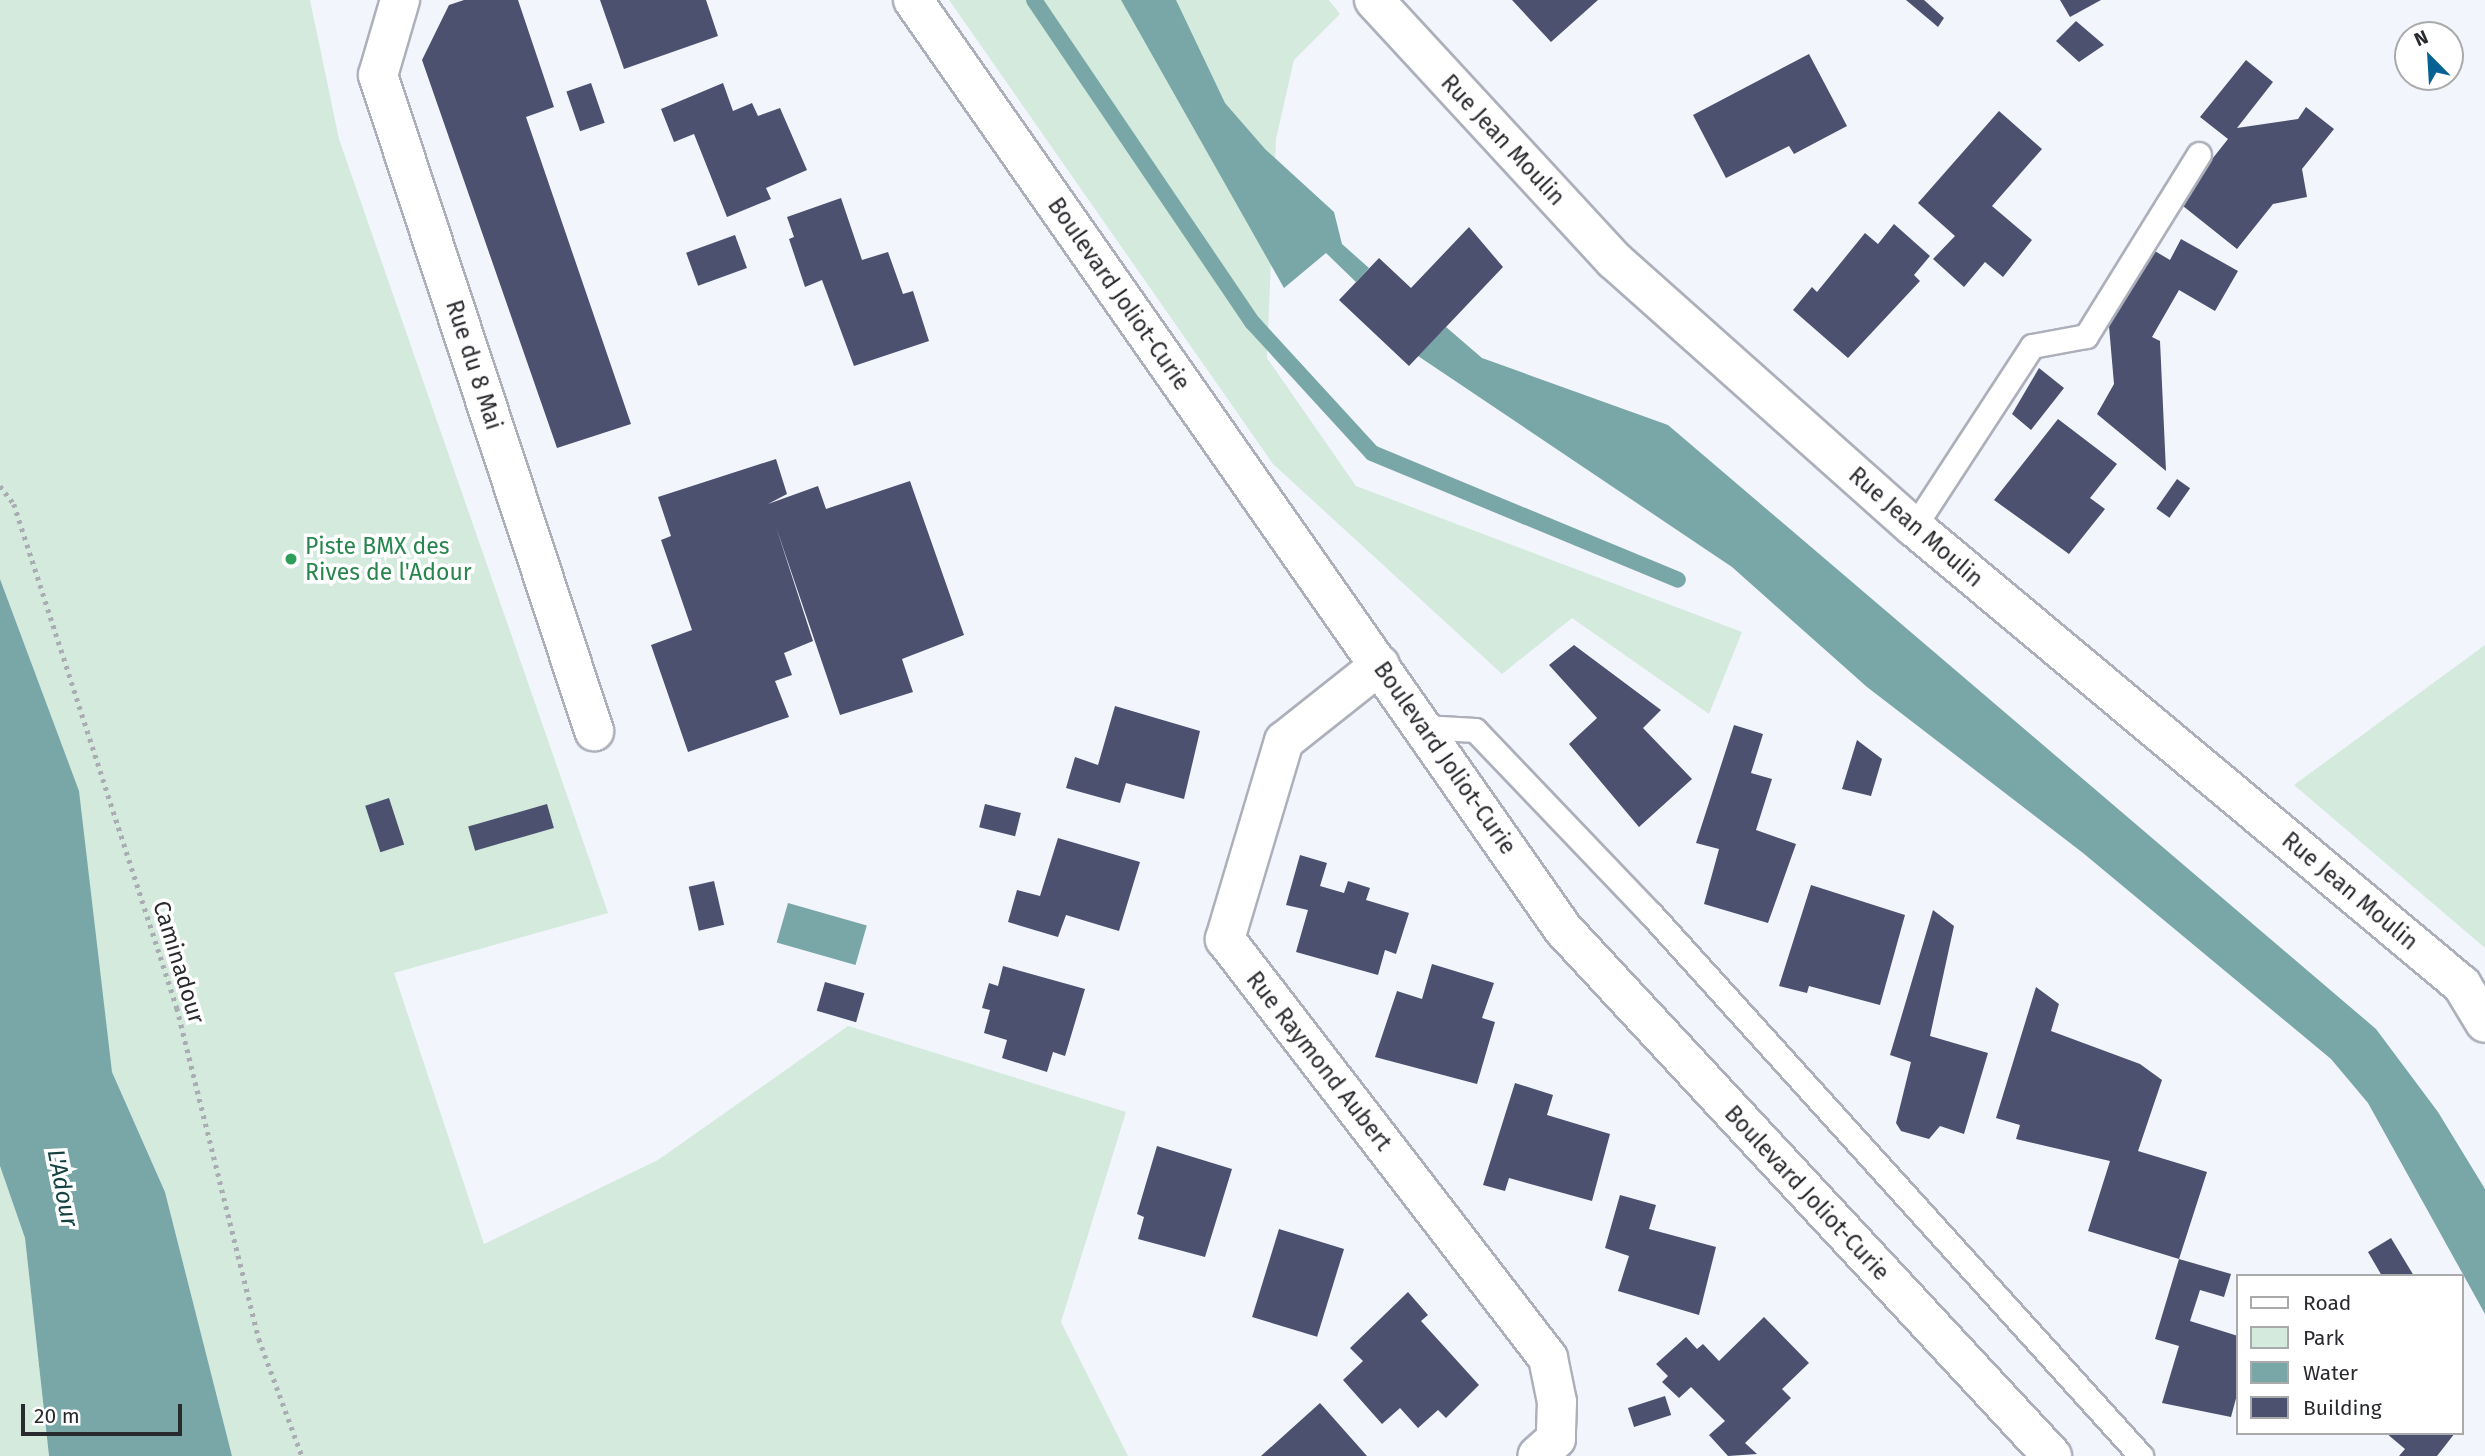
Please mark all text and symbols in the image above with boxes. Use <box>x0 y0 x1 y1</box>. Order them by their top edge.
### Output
north arrow <box>2394 21 2464 91</box>
text: N <box>2411 25 2431 51</box>
street label: Rue Jean Moulin <box>1435 69 1571 211</box>
street label: Boulevard Joliot-Curie <box>1042 192 1196 396</box>
street label: Rue du 8 Mai <box>440 297 508 433</box>
street label: Rue Jean Moulin <box>1843 461 1989 593</box>
place label: Piste BMX des Rives de l'Adour <box>305 532 472 586</box>
marker: Piste BMX des Rives de l'Adour <box>283 551 299 567</box>
street label: Boulevard Joliot-Curie <box>1368 656 1522 860</box>
street label: Rue Jean Moulin <box>2276 826 2424 956</box>
street label: Caminadour <box>147 897 211 1027</box>
street label: Rue Raymond Aubert <box>1241 966 1397 1156</box>
street label: Boulevard Joliot-Curie <box>1719 1100 1895 1286</box>
water label: L'Adour <box>40 1147 84 1229</box>
legend <box>2236 1274 2464 1435</box>
text: Road <box>2303 1290 2351 1316</box>
text: Park <box>2303 1325 2344 1351</box>
text: Water <box>2303 1360 2358 1386</box>
scale bar <box>24 1390 186 1434</box>
text: Building <box>2303 1395 2382 1421</box>
text: 20 m <box>34 1403 80 1429</box>

